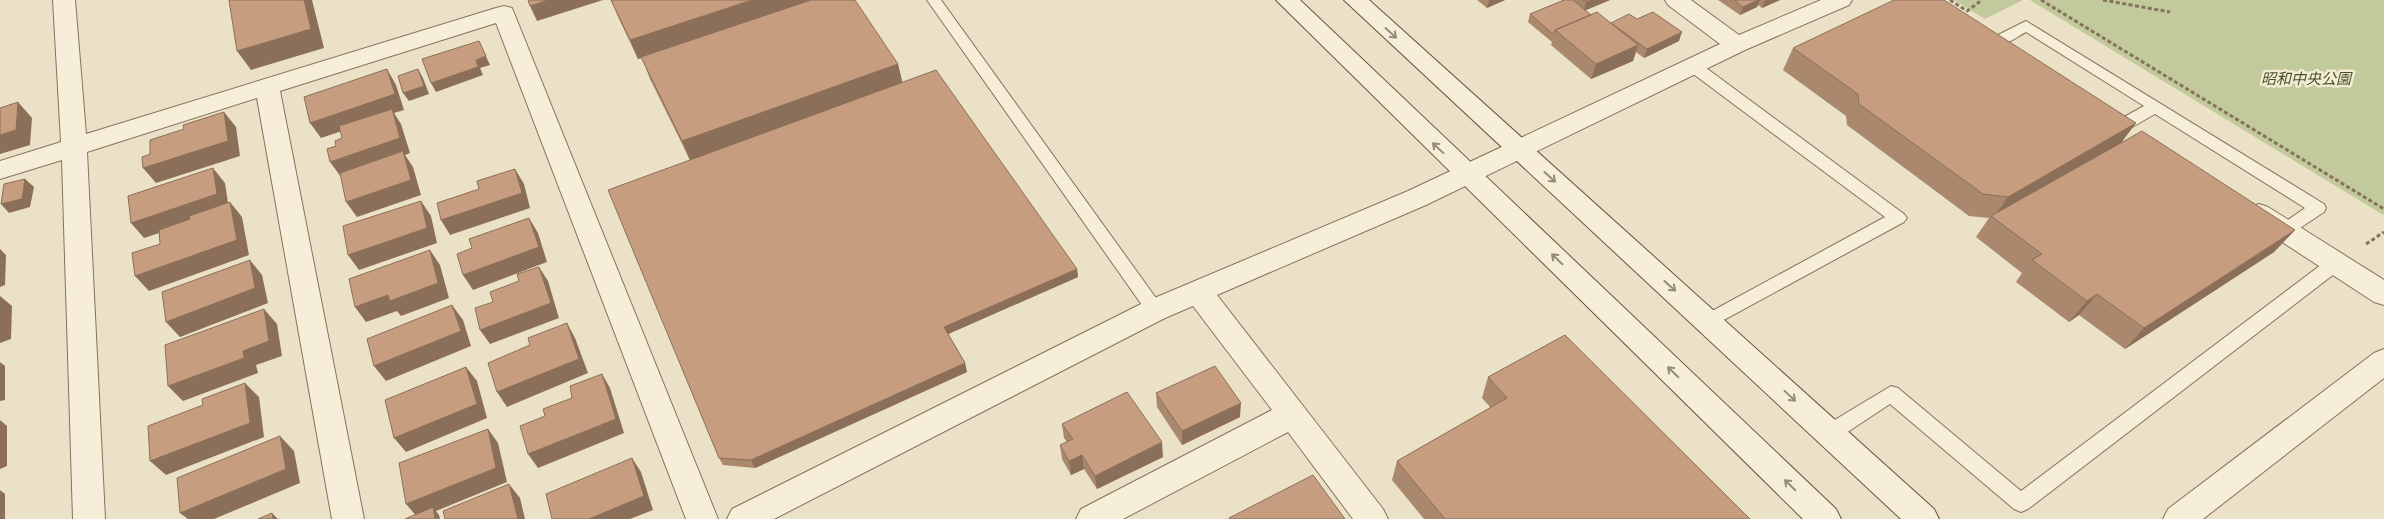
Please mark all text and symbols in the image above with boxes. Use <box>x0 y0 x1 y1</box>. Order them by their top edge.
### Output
one-way arrow <box>1384 27 1397 39</box>
park label: 昭和中央公園 <box>2261 68 2353 89</box>
one-way arrow <box>1432 142 1445 154</box>
one-way arrow <box>1544 171 1557 183</box>
one-way arrow <box>1550 253 1563 265</box>
one-way arrow <box>1664 281 1677 292</box>
one-way arrow <box>1667 366 1680 378</box>
one-way arrow <box>1784 390 1797 402</box>
one-way arrow <box>1784 479 1796 491</box>

